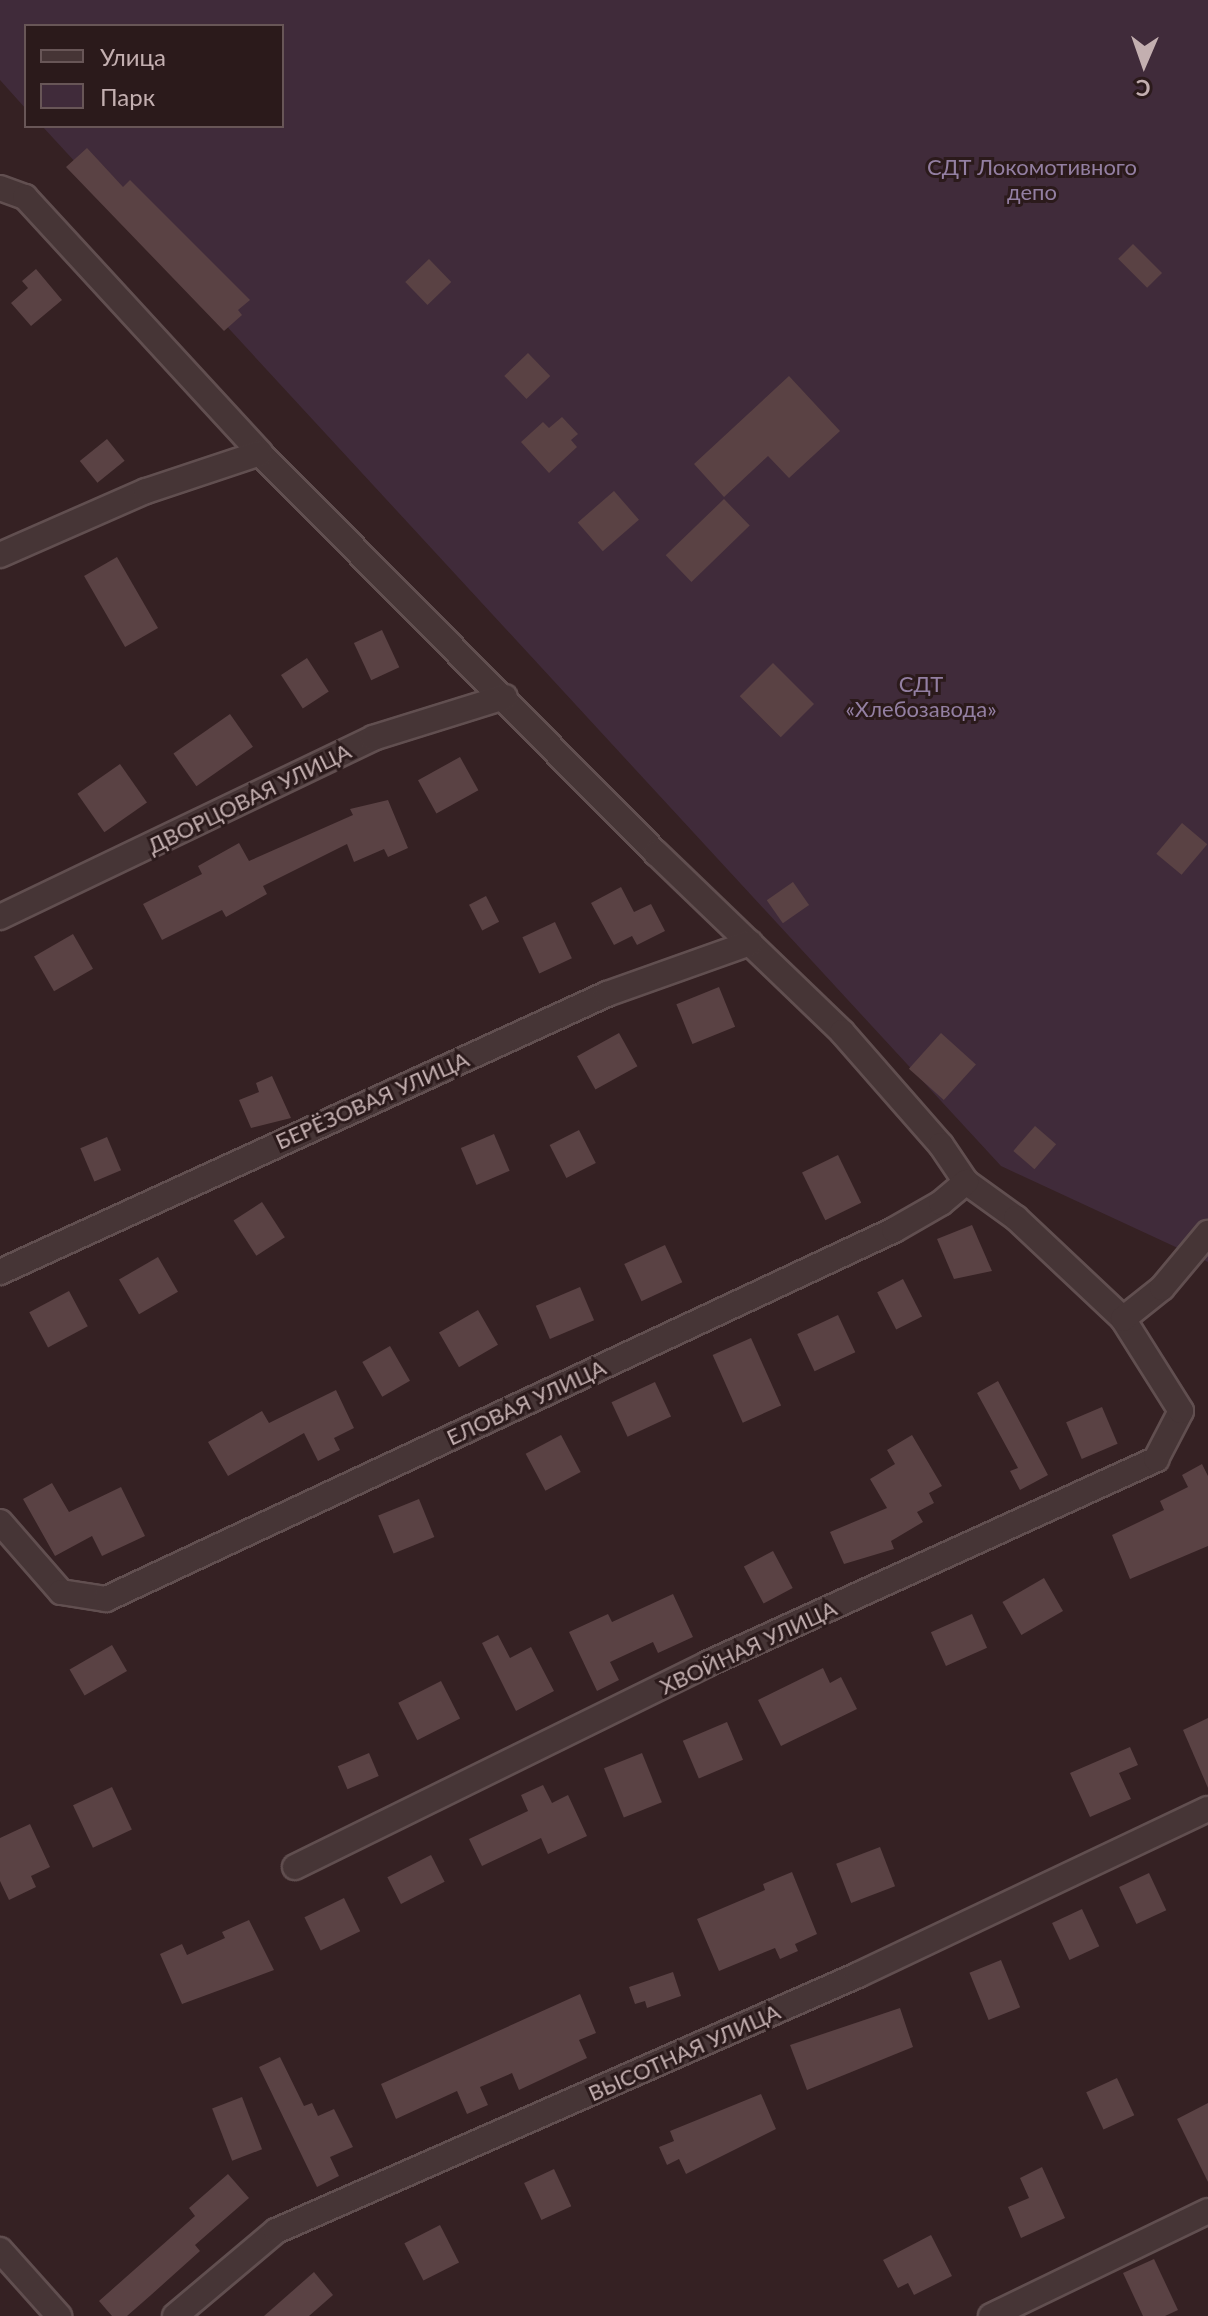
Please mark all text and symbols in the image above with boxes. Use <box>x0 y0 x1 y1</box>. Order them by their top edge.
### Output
legend <box>24 24 284 128</box>
north arrow <box>1104 24 1184 104</box>
text: Улица <box>100 42 166 71</box>
text: С <box>1135 75 1151 102</box>
text: Парк <box>100 82 155 111</box>
park label: СДТ Локомотивного депо <box>927 153 1137 204</box>
park label: СДТ «Хлебозавода» <box>845 670 997 722</box>
street label: ДВОРЦОВАЯ УЛИЦА <box>143 737 355 859</box>
street label: БЕРЁЗОВАЯ УЛИЦА <box>271 1045 473 1155</box>
street label: ЕЛОВАЯ УЛИЦА <box>442 1354 610 1450</box>
street label: ХВОЙНАЯ УЛИЦА <box>655 1594 841 1700</box>
street label: ВЫСОТНАЯ УЛИЦА <box>584 1998 784 2106</box>

